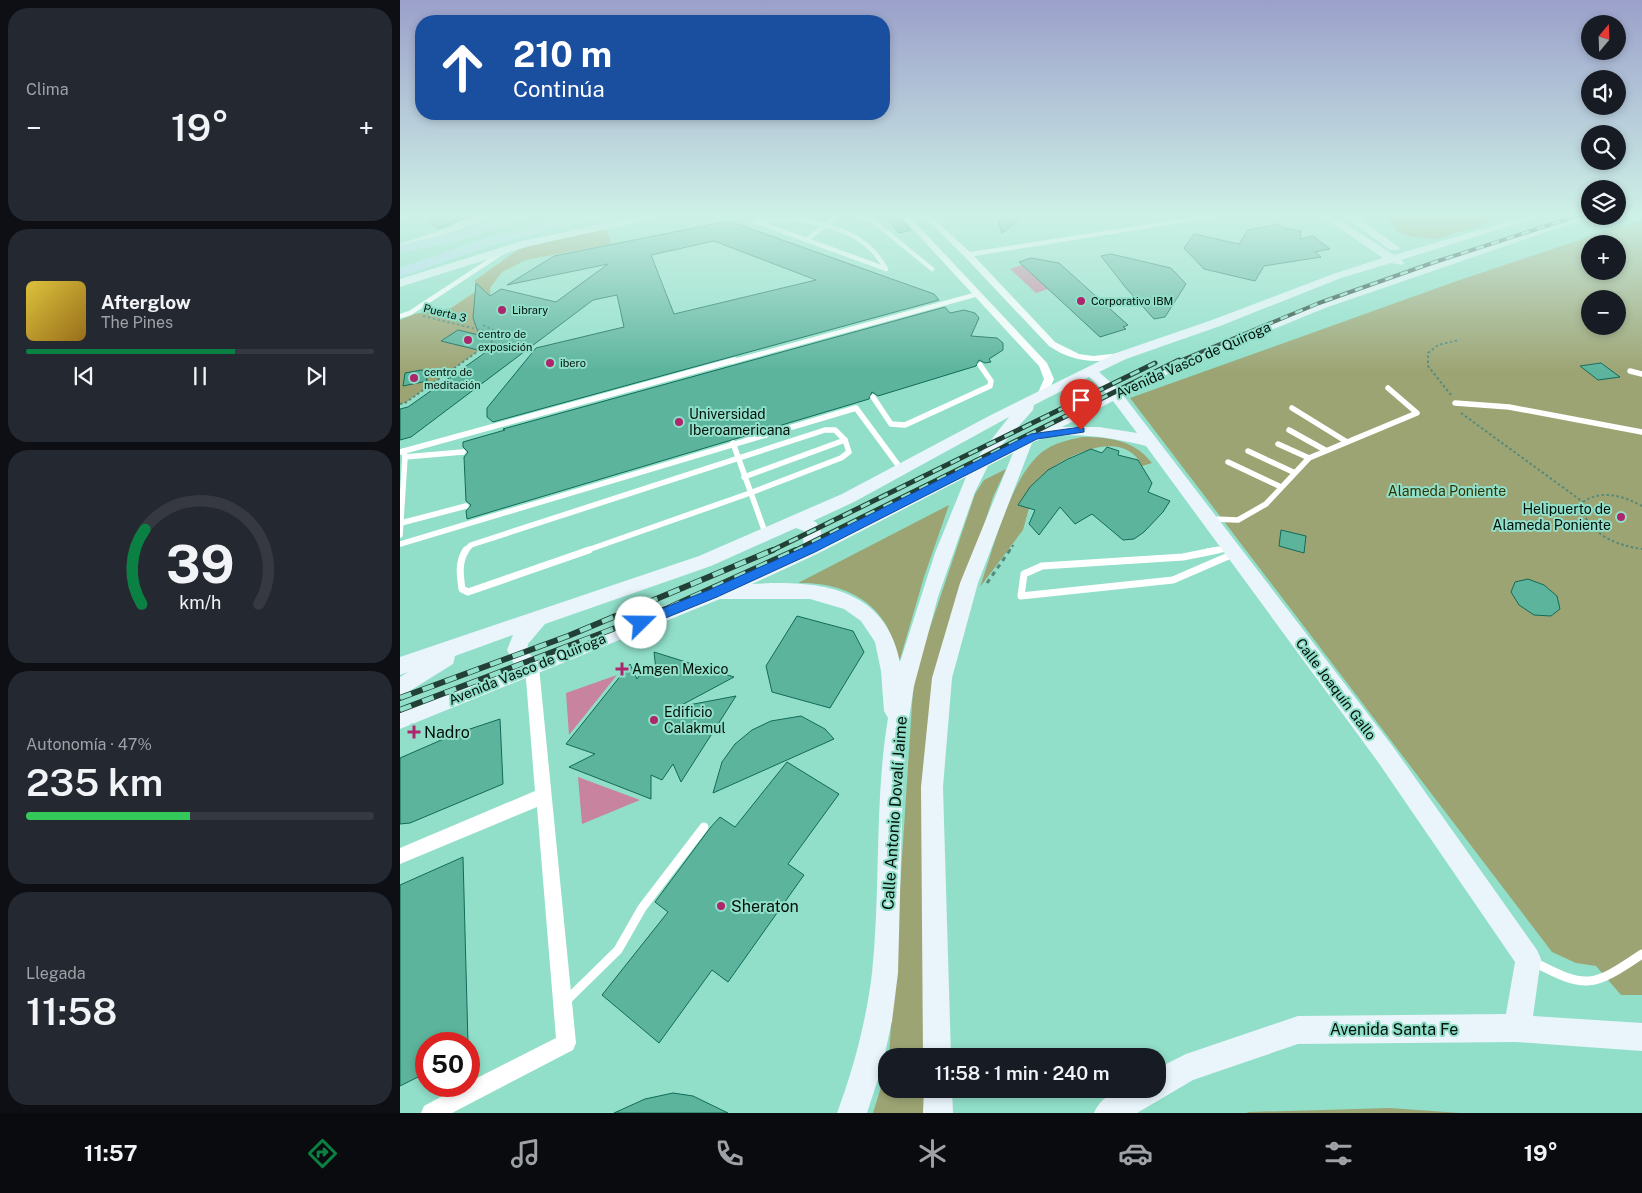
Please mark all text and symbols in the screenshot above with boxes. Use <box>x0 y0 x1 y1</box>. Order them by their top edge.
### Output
north arrow <box>1581 15 1626 60</box>
map controls <box>1581 15 1626 335</box>
text: 210 m <box>513 34 612 75</box>
icon: ahead <box>430 35 495 100</box>
button: sound <box>1581 70 1626 115</box>
text: Continúa <box>513 76 605 102</box>
text: Clima <box>26 80 69 99</box>
text: 19° <box>171 105 229 150</box>
text: − <box>26 111 42 144</box>
text: + <box>358 111 374 144</box>
button: search <box>1581 125 1626 170</box>
button: layers <box>1581 180 1626 225</box>
button: + <box>1581 235 1626 280</box>
button: − <box>1581 290 1626 335</box>
text: Afterglow <box>101 291 191 313</box>
marker: Corporativo IBM <box>1075 295 1087 307</box>
place label: Corporativo IBM <box>1091 295 1173 307</box>
street label: Puerta 3 <box>422 302 468 324</box>
marker: Library <box>496 304 508 316</box>
place label: Library <box>512 304 548 316</box>
text: The Pines <box>101 313 173 332</box>
street label: Avenida Vasco de Quiroga <box>1113 318 1273 402</box>
place label: centro de exposición <box>478 328 532 353</box>
marker: centro de exposición <box>462 334 474 346</box>
marker: ibero <box>544 357 556 369</box>
place label: ibero <box>560 357 586 369</box>
icon: previous <box>70 362 98 390</box>
icon: pause <box>186 362 214 390</box>
icon: next <box>302 362 330 390</box>
place label: centro de meditación <box>424 366 481 391</box>
marker: centro de meditación <box>408 372 420 384</box>
pin <box>1060 379 1102 430</box>
icon: arrive <box>1067 386 1095 414</box>
place label: Universidad Iberoamericana <box>689 406 790 438</box>
marker: Universidad Iberoamericana <box>673 416 685 428</box>
park label: Alameda Poniente <box>1388 483 1506 499</box>
place label: Helipuerto de Alameda Poniente <box>1492 501 1611 533</box>
marker: Helipuerto de Alameda Poniente <box>1615 511 1627 523</box>
text: 39 <box>166 534 234 595</box>
text: km/h <box>179 592 221 613</box>
position arrow <box>614 596 666 648</box>
street label: Avenida Vasco de Quiroga <box>446 630 608 708</box>
street label: Calle Joaquín Gallo <box>1293 635 1379 743</box>
place label: Amgen Mexico <box>632 661 729 677</box>
marker: Amgen Mexico <box>616 663 628 675</box>
place label: Edificio Calakmul <box>664 704 726 736</box>
marker: Edificio Calakmul <box>648 714 660 726</box>
street label: Calle Antonio Dovalí Jaime <box>878 715 911 911</box>
place label: Nadro <box>424 723 470 742</box>
marker: Nadro <box>408 726 420 738</box>
text: Autonomía · 47% <box>26 735 152 754</box>
text: 235 km <box>26 760 163 805</box>
place label: Sheraton <box>731 897 799 916</box>
marker: Sheraton <box>715 900 727 912</box>
text: Llegada <box>26 964 86 983</box>
text: 11:58 <box>26 989 117 1034</box>
street label: Avenida Santa Fe <box>1330 1020 1458 1039</box>
speed limit sign: 50 <box>415 1032 480 1097</box>
text: 11:58 · 1 min · 240 m <box>935 1062 1109 1084</box>
icon: directions <box>305 1136 340 1171</box>
icon: music <box>508 1136 543 1171</box>
icon: phone <box>712 1136 747 1171</box>
icon: climate <box>915 1136 950 1171</box>
icon: car <box>1118 1136 1153 1171</box>
icon: filters <box>1321 1136 1356 1171</box>
text: 11:57 <box>84 1140 137 1166</box>
text: 19° <box>1524 1140 1558 1166</box>

